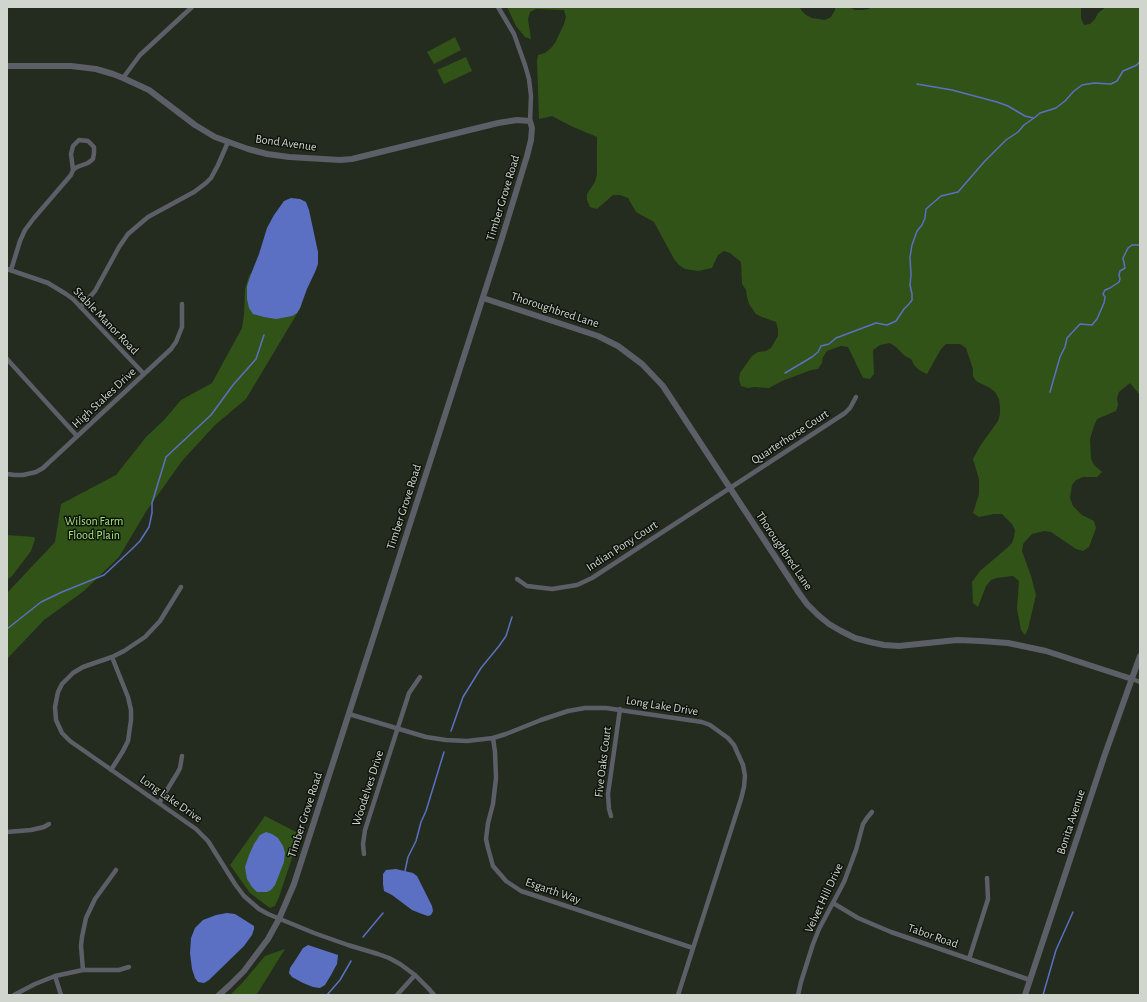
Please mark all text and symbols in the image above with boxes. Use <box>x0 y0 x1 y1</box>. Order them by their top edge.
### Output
street label: Bond Avenue <box>255 132 317 154</box>
street label: Timber Grove Road <box>483 153 523 243</box>
street label: Stable Manor Road <box>70 284 142 358</box>
street label: Thoroughbred Lane <box>509 289 601 331</box>
street label: High Stakes Drive <box>69 365 139 431</box>
street label: Quarterhorse Court <box>749 407 831 467</box>
street label: Timber Grove Road <box>383 463 425 551</box>
street label: Thoroughbred Lane <box>752 509 816 593</box>
park label: Wilson Farm Flood Plain <box>65 514 123 542</box>
street label: Indian Pony Court <box>584 518 660 574</box>
street label: Long Lake Drive <box>625 693 699 719</box>
street label: Five Oaks Court <box>592 726 614 798</box>
street label: Woodelves Drive <box>349 748 387 828</box>
street label: Timber Grove Road <box>284 771 326 859</box>
street label: Long Lake Drive <box>137 772 205 826</box>
street label: Bonita Avenue <box>1054 788 1088 856</box>
street label: Velvet Hill Drive <box>802 861 846 935</box>
street label: Esgarth Way <box>523 875 583 907</box>
street label: Tabor Road <box>906 921 960 951</box>

